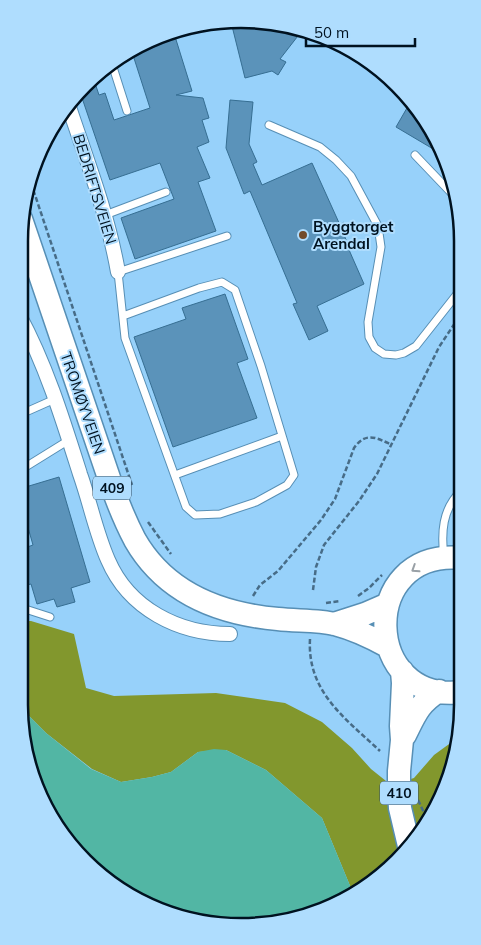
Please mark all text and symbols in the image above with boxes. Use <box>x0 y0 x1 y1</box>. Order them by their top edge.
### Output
scale bar <box>306 15 415 47</box>
text: 50 m <box>314 23 349 42</box>
street label: BEDRIFTSVEIEN <box>69 132 121 246</box>
place label: Byggtorget Arendal <box>313 217 394 253</box>
marker: Byggtorget Arendal <box>297 229 309 241</box>
street label: TROMØYVEIEN <box>57 349 109 457</box>
road number: 409 <box>93 476 131 499</box>
one-way arrow <box>411 563 421 572</box>
road number: 410 <box>380 781 418 804</box>

